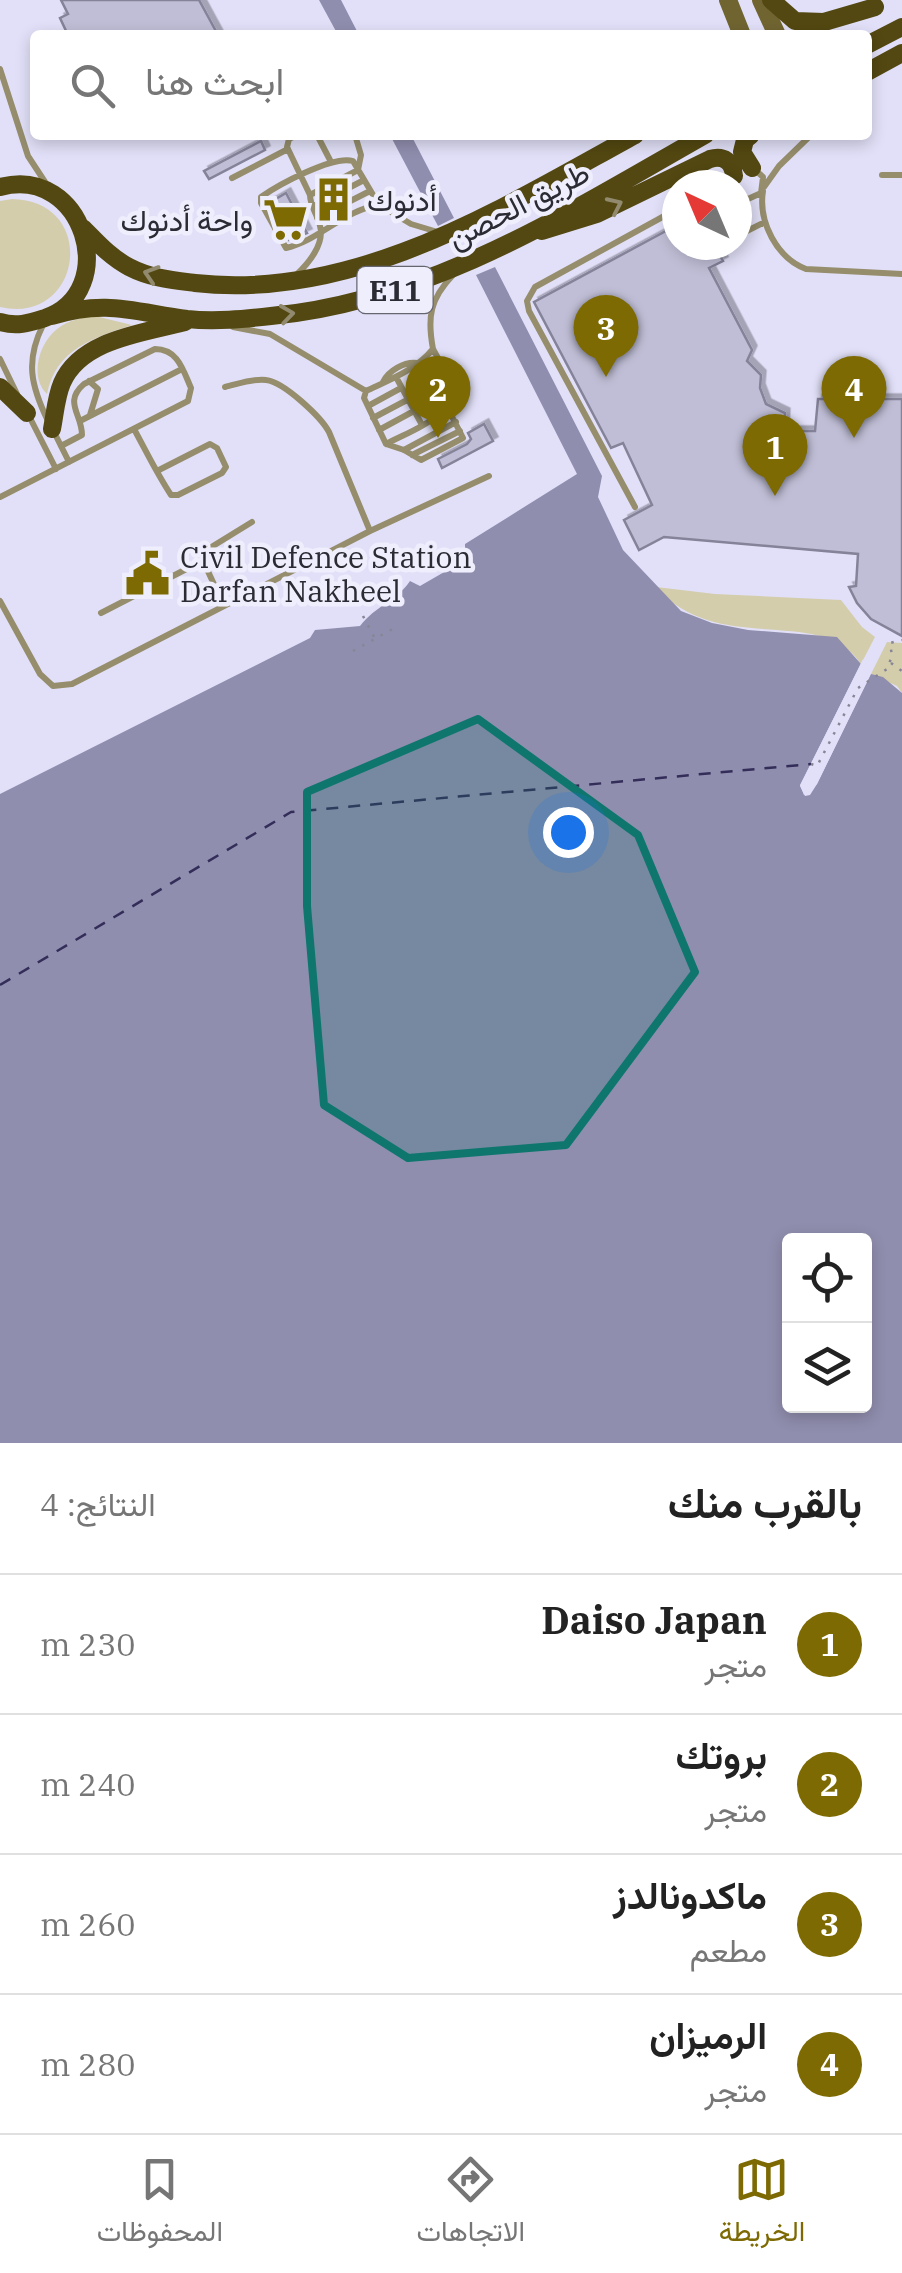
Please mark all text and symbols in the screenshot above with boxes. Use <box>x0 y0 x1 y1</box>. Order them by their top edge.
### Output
search box <box>30 30 872 140</box>
text: ابحث هنا <box>145 56 284 105</box>
icon: search <box>65 58 120 113</box>
street label: طريق الحصن <box>441 152 595 256</box>
north arrow <box>662 170 752 260</box>
building icon: أدنوك <box>310 175 358 223</box>
place label: أدنوك <box>367 180 437 219</box>
supermarket icon: واحة أدنوك <box>262 195 310 243</box>
one-way arrow <box>604 198 622 218</box>
place label: واحة أدنوك <box>120 200 253 239</box>
one-way arrow <box>143 266 160 286</box>
road number: E11 <box>358 267 432 313</box>
pin: 3 <box>574 294 638 377</box>
one-way arrow <box>279 305 295 326</box>
pin: 2 <box>406 356 470 438</box>
pin: 4 <box>822 356 886 438</box>
pin: 1 <box>742 414 808 496</box>
place label: Civil Defence Station Darfan Nakheel <box>180 537 472 610</box>
public building icon: Civil Defence Station Darfan Nakheel <box>123 549 171 597</box>
your location <box>543 807 594 858</box>
map controls <box>782 1233 872 1413</box>
button: locate <box>782 1233 872 1323</box>
button: layers <box>782 1323 872 1413</box>
text: بالقرب منك <box>668 1475 862 1530</box>
text: النتائج: 4 <box>40 1483 156 1525</box>
text: Daiso Japan <box>541 1595 767 1644</box>
text: 230 m <box>40 1623 136 1665</box>
text: 1 <box>820 1623 839 1665</box>
text: متجر <box>704 1644 767 1686</box>
text: بروتك <box>675 1730 767 1779</box>
text: 240 m <box>40 1763 136 1805</box>
text: 2 <box>820 1763 839 1805</box>
text: متجر <box>704 1789 767 1831</box>
text: ماكدونالدز <box>613 1870 767 1919</box>
text: 260 m <box>40 1903 136 1945</box>
text: 3 <box>820 1903 839 1945</box>
text: مطعم <box>690 1929 767 1971</box>
text: الرميزان <box>649 2010 767 2059</box>
text: 280 m <box>40 2043 136 2085</box>
text: 4 <box>820 2043 839 2085</box>
text: متجر <box>704 2069 767 2111</box>
tab: المحفوظات <box>97 2152 223 2256</box>
tab: الاتجاهات <box>416 2152 525 2256</box>
tab: الخريطة <box>719 2152 805 2256</box>

